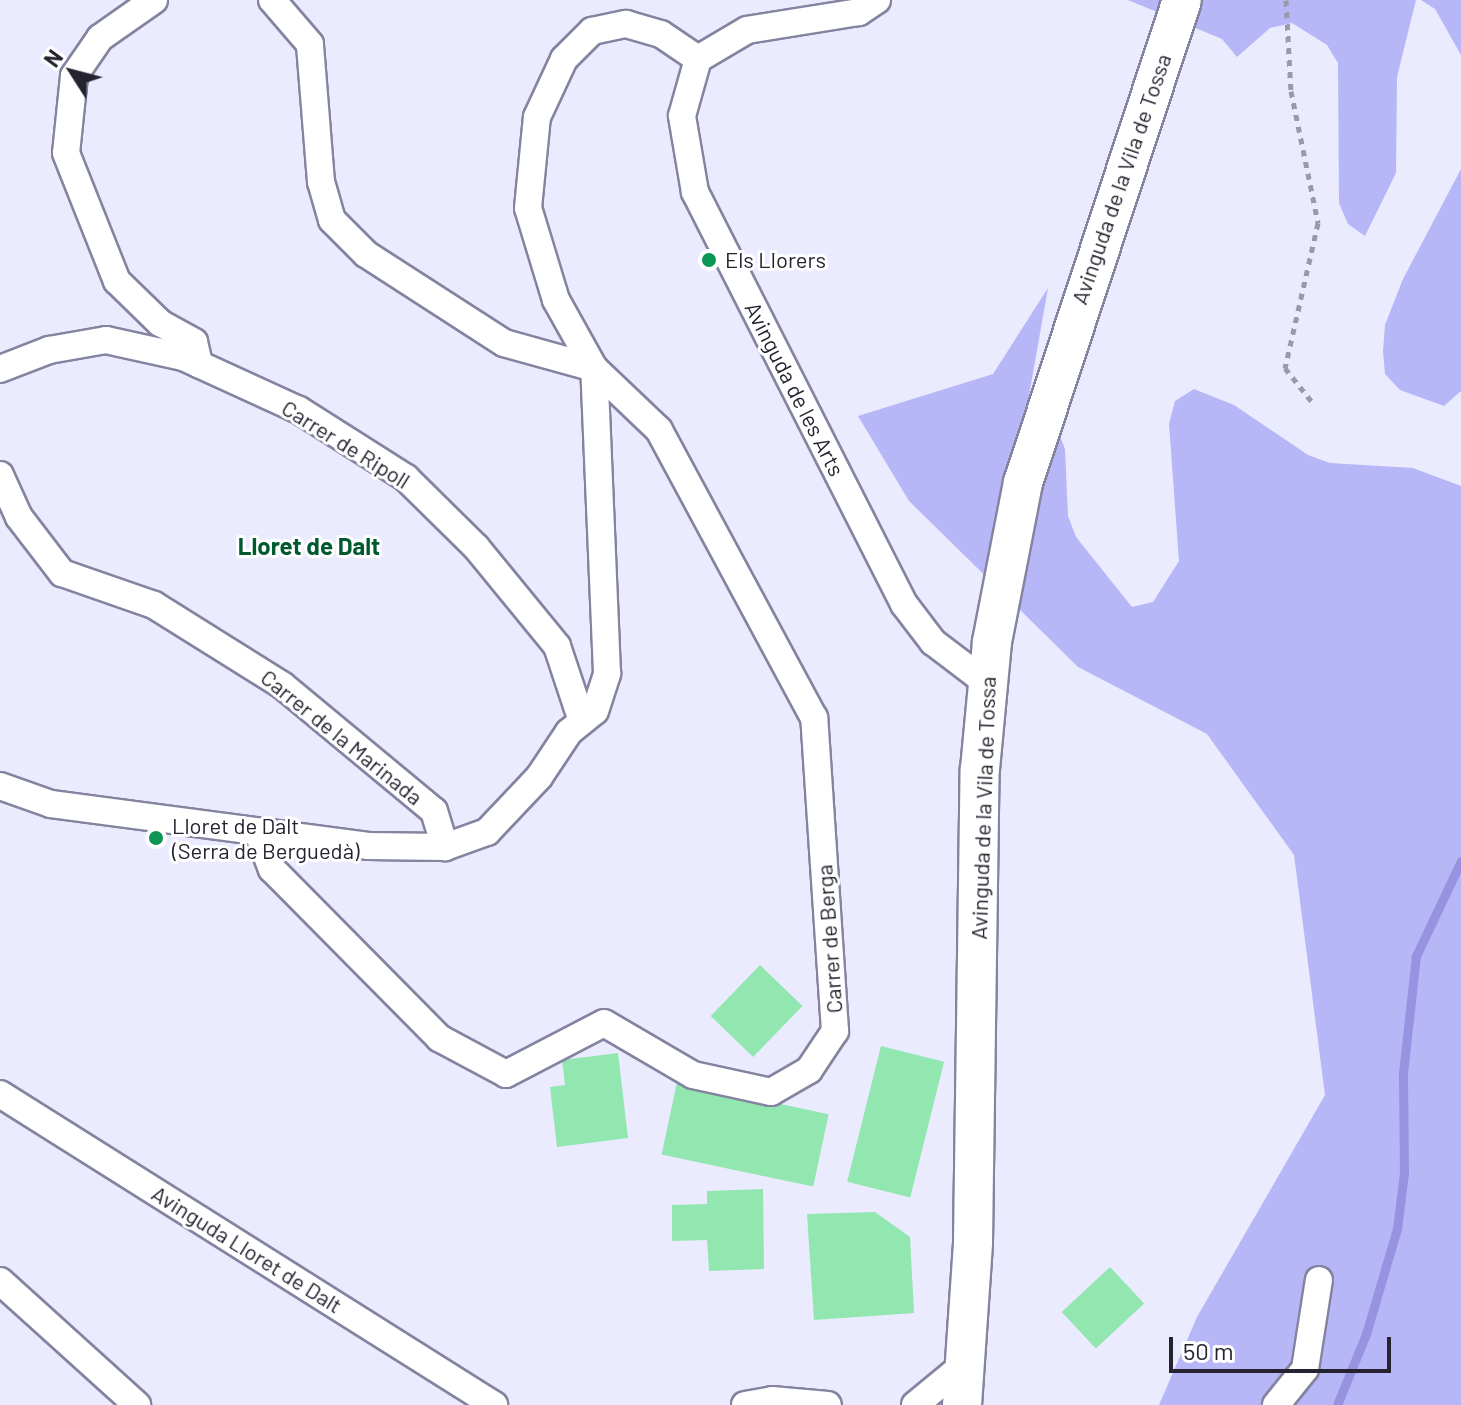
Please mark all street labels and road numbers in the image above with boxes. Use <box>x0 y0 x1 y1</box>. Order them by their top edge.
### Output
street label: Avinguda de la Vila de Tossa <box>1066 50 1176 308</box>
street label: Avinguda de les Arts <box>740 298 850 480</box>
street label: Carrer de Ripoll <box>277 394 415 494</box>
street label: Carrer de la Marinada <box>256 664 428 810</box>
street label: Avinguda de la Vila de Tossa <box>965 676 1001 940</box>
street label: Carrer de Berga <box>811 864 847 1014</box>
street label: Avinguda Lloret de Dalt <box>147 1180 347 1318</box>

